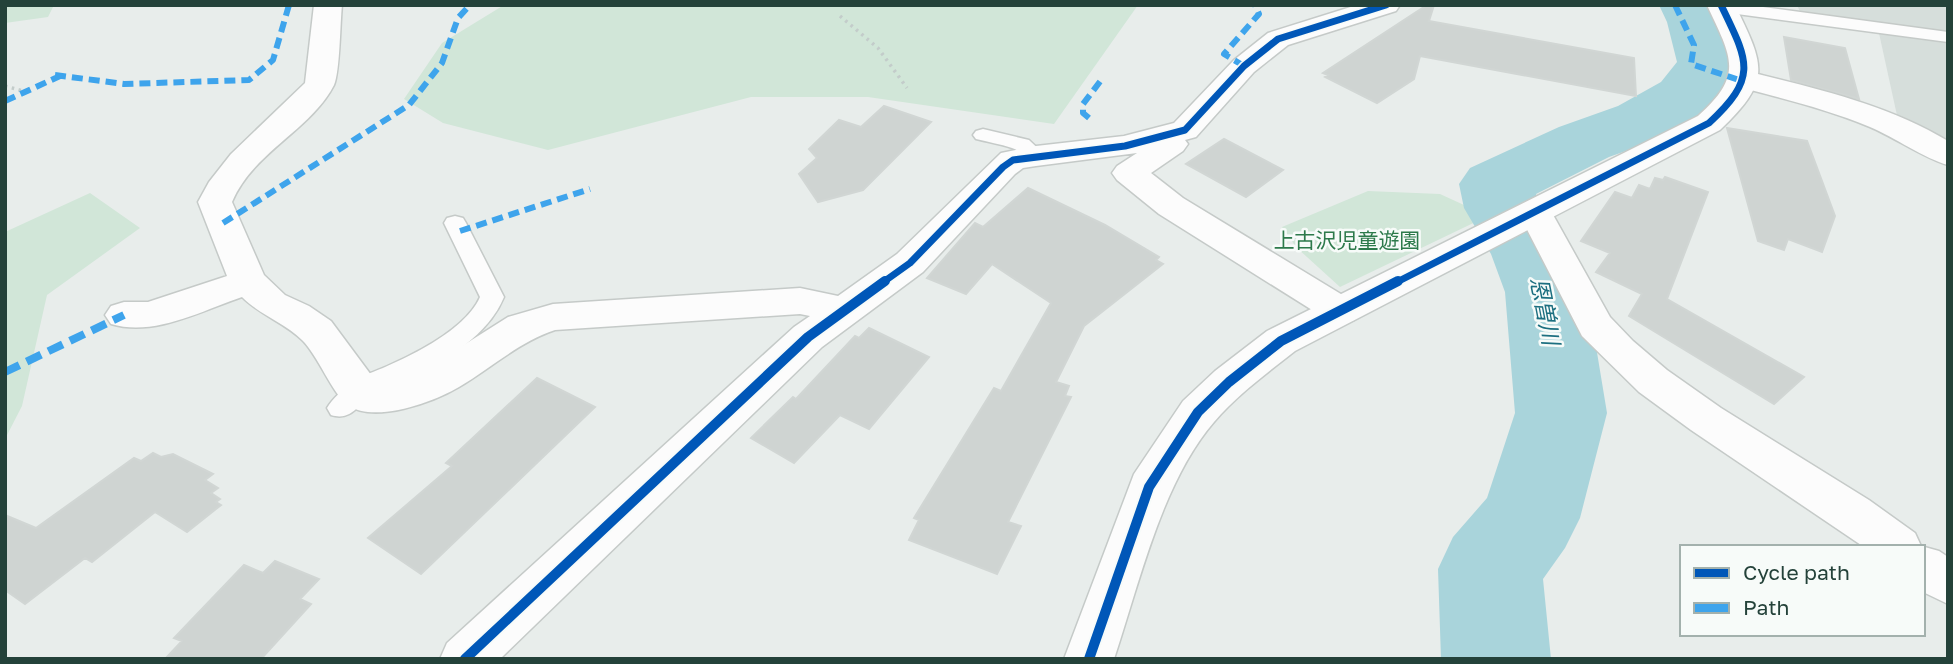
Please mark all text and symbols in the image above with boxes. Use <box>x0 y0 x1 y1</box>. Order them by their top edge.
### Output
park label: 上古沢児童遊園 <box>1274 227 1421 253</box>
water label: 恩曽川 <box>1526 274 1567 350</box>
legend <box>1680 545 1925 636</box>
text: Cycle path <box>1743 559 1850 585</box>
text: Path <box>1743 594 1790 620</box>

